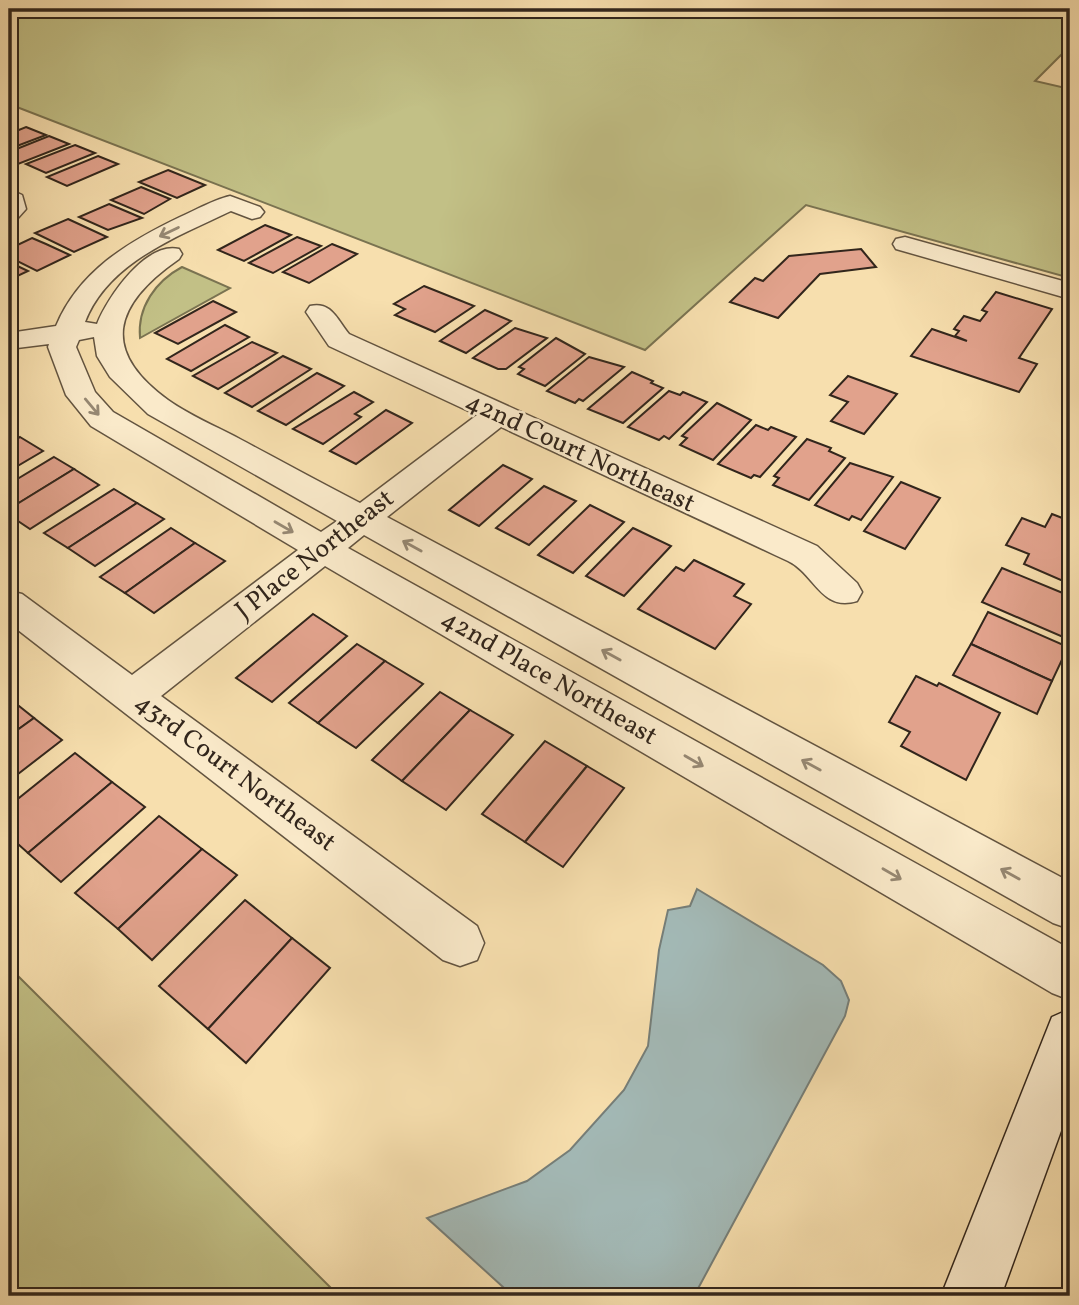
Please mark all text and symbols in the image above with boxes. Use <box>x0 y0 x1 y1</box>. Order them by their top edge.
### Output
one-way arrow <box>159 226 180 240</box>
street label: 42nd Court Northeast <box>459 384 701 522</box>
one-way arrow <box>84 398 100 416</box>
street label: J Place Northeast <box>228 481 402 629</box>
one-way arrow <box>273 521 294 534</box>
one-way arrow <box>402 539 422 553</box>
street label: 42nd Place Northeast <box>434 601 664 755</box>
one-way arrow <box>602 648 622 662</box>
street label: 43rd Court Northeast <box>127 685 343 861</box>
one-way arrow <box>684 754 704 768</box>
one-way arrow <box>801 757 822 771</box>
one-way arrow <box>1001 867 1021 881</box>
one-way arrow <box>881 868 902 881</box>

